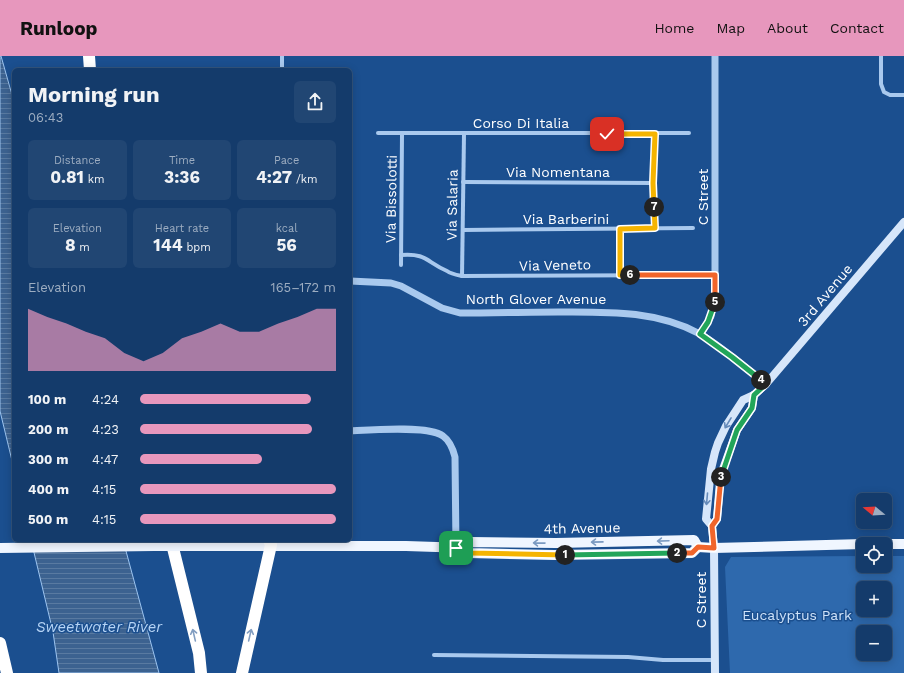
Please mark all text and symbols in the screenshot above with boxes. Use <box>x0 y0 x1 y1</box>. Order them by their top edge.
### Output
text: Runloop <box>20 17 97 40</box>
text: Home <box>654 20 694 36</box>
text: Map <box>716 20 745 36</box>
text: About <box>767 20 808 36</box>
text: Contact <box>830 20 884 36</box>
button: share <box>294 81 336 123</box>
text: Morning run <box>28 82 160 107</box>
text: 06:43 <box>28 110 63 125</box>
street label: Corso Di Italia <box>473 115 569 131</box>
pin <box>590 117 624 151</box>
icon: check <box>596 123 618 145</box>
text: Distance <box>54 154 101 167</box>
text: Time <box>169 154 195 167</box>
text: Pace <box>274 154 299 167</box>
street label: Via Bissolotti <box>382 155 400 243</box>
street label: Via Nomentana <box>506 164 610 180</box>
text: 0.81 <box>50 167 84 187</box>
text: 3:36 <box>164 167 200 187</box>
text: 4:27 <box>256 167 292 187</box>
street label: Via Salaria <box>443 169 461 241</box>
street label: C Street <box>695 169 711 225</box>
text: km <box>84 173 104 186</box>
text: /km <box>292 173 317 186</box>
pin: 7 <box>644 197 664 217</box>
text: 7 <box>651 200 657 213</box>
street label: Via Barberini <box>523 211 609 227</box>
text: Elevation <box>53 222 102 235</box>
text: Heart rate <box>155 222 209 235</box>
text: kcal <box>276 222 298 235</box>
text: 8 <box>65 235 76 255</box>
text: 144 <box>153 235 183 255</box>
text: 56 <box>276 235 297 255</box>
text: m <box>76 241 90 254</box>
text: bpm <box>183 241 211 254</box>
street label: Via Veneto <box>519 256 591 274</box>
street label: 3rd Avenue <box>794 261 856 329</box>
pin: 6 <box>620 265 640 285</box>
text: 6 <box>627 268 633 281</box>
text: Elevation <box>28 280 86 295</box>
text: 165–172 m <box>271 280 336 295</box>
street label: North Glover Avenue <box>466 291 606 307</box>
pin: 5 <box>705 292 725 312</box>
text: 5 <box>712 295 718 308</box>
pin: 4 <box>751 370 771 390</box>
text: 4 <box>757 373 765 386</box>
text: 100 m <box>28 392 66 407</box>
text: 4:24 <box>92 392 119 407</box>
one-way arrow <box>724 417 732 429</box>
text: 200 m <box>28 422 68 437</box>
text: 4:23 <box>92 422 119 437</box>
text: 300 m <box>28 452 68 467</box>
text: 4:47 <box>92 452 118 467</box>
pin: 3 <box>711 467 731 487</box>
text: 3 <box>718 470 724 483</box>
text: 400 m <box>28 482 69 497</box>
text: 4:15 <box>92 482 116 497</box>
one-way arrow <box>704 492 711 505</box>
north arrow <box>856 493 892 529</box>
map controls <box>856 493 892 661</box>
text: 500 m <box>28 512 68 527</box>
text: 4:15 <box>92 512 116 527</box>
street label: 4th Avenue <box>543 519 621 537</box>
pin <box>439 531 473 565</box>
icon: arrive <box>445 537 467 559</box>
one-way arrow <box>657 537 670 544</box>
button: locate <box>856 537 892 573</box>
one-way arrow <box>533 539 546 547</box>
one-way arrow <box>591 539 604 546</box>
pin: 2 <box>667 543 687 563</box>
pin: 1 <box>555 545 575 565</box>
text: 2 <box>674 546 680 559</box>
text: 1 <box>563 548 567 561</box>
street label: C Street <box>693 572 709 628</box>
button: + <box>856 581 892 617</box>
park label: Eucalyptus Park <box>742 607 852 623</box>
water label: Sweetwater River <box>36 618 163 636</box>
button: − <box>856 625 892 661</box>
one-way arrow <box>190 629 198 642</box>
one-way arrow <box>246 629 254 642</box>

